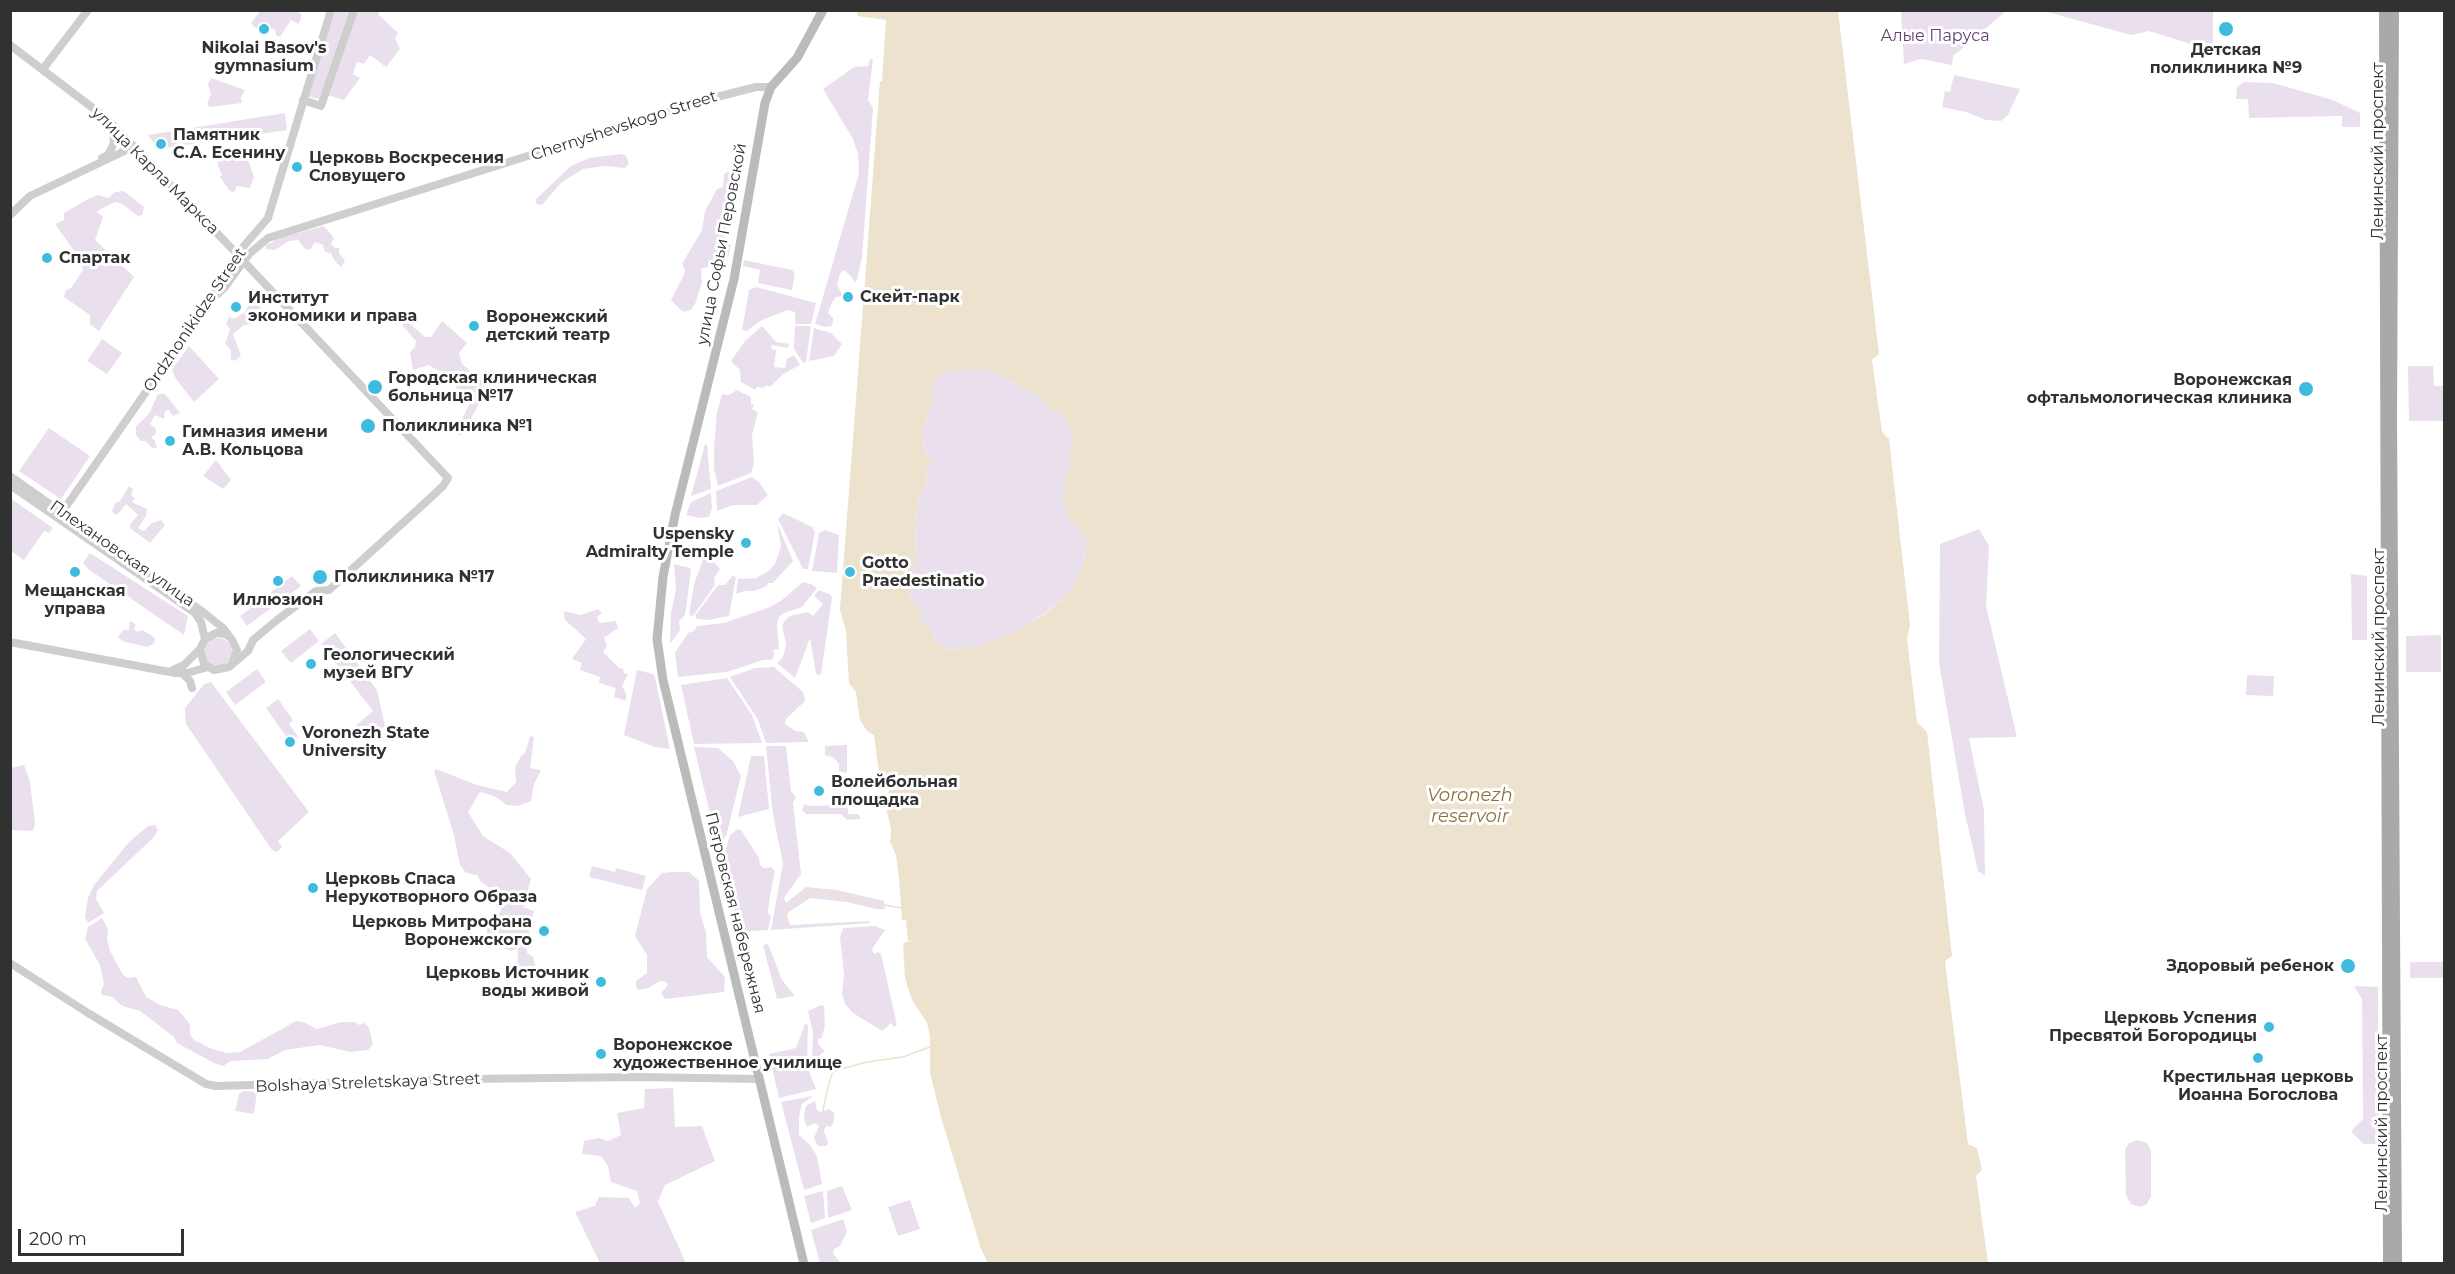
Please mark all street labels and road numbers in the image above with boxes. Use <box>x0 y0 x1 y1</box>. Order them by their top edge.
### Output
street label: Ленинский проспект <box>2368 62 2388 240</box>
street label: Chernyshevskogo Street <box>529 87 719 165</box>
street label: улица Карла Маркса <box>87 103 223 239</box>
street label: улица Софьи Перовской <box>693 141 751 347</box>
street label: Ordzhonikidze Street <box>140 244 250 396</box>
street label: Плехановская улица <box>46 497 198 611</box>
street label: Ленинский проспект <box>2369 548 2389 726</box>
street label: Петровская набережная <box>701 810 769 1016</box>
street label: Ленинский проспект <box>2372 1034 2392 1212</box>
street label: Bolshaya Streletskaya Street <box>255 1069 481 1097</box>

